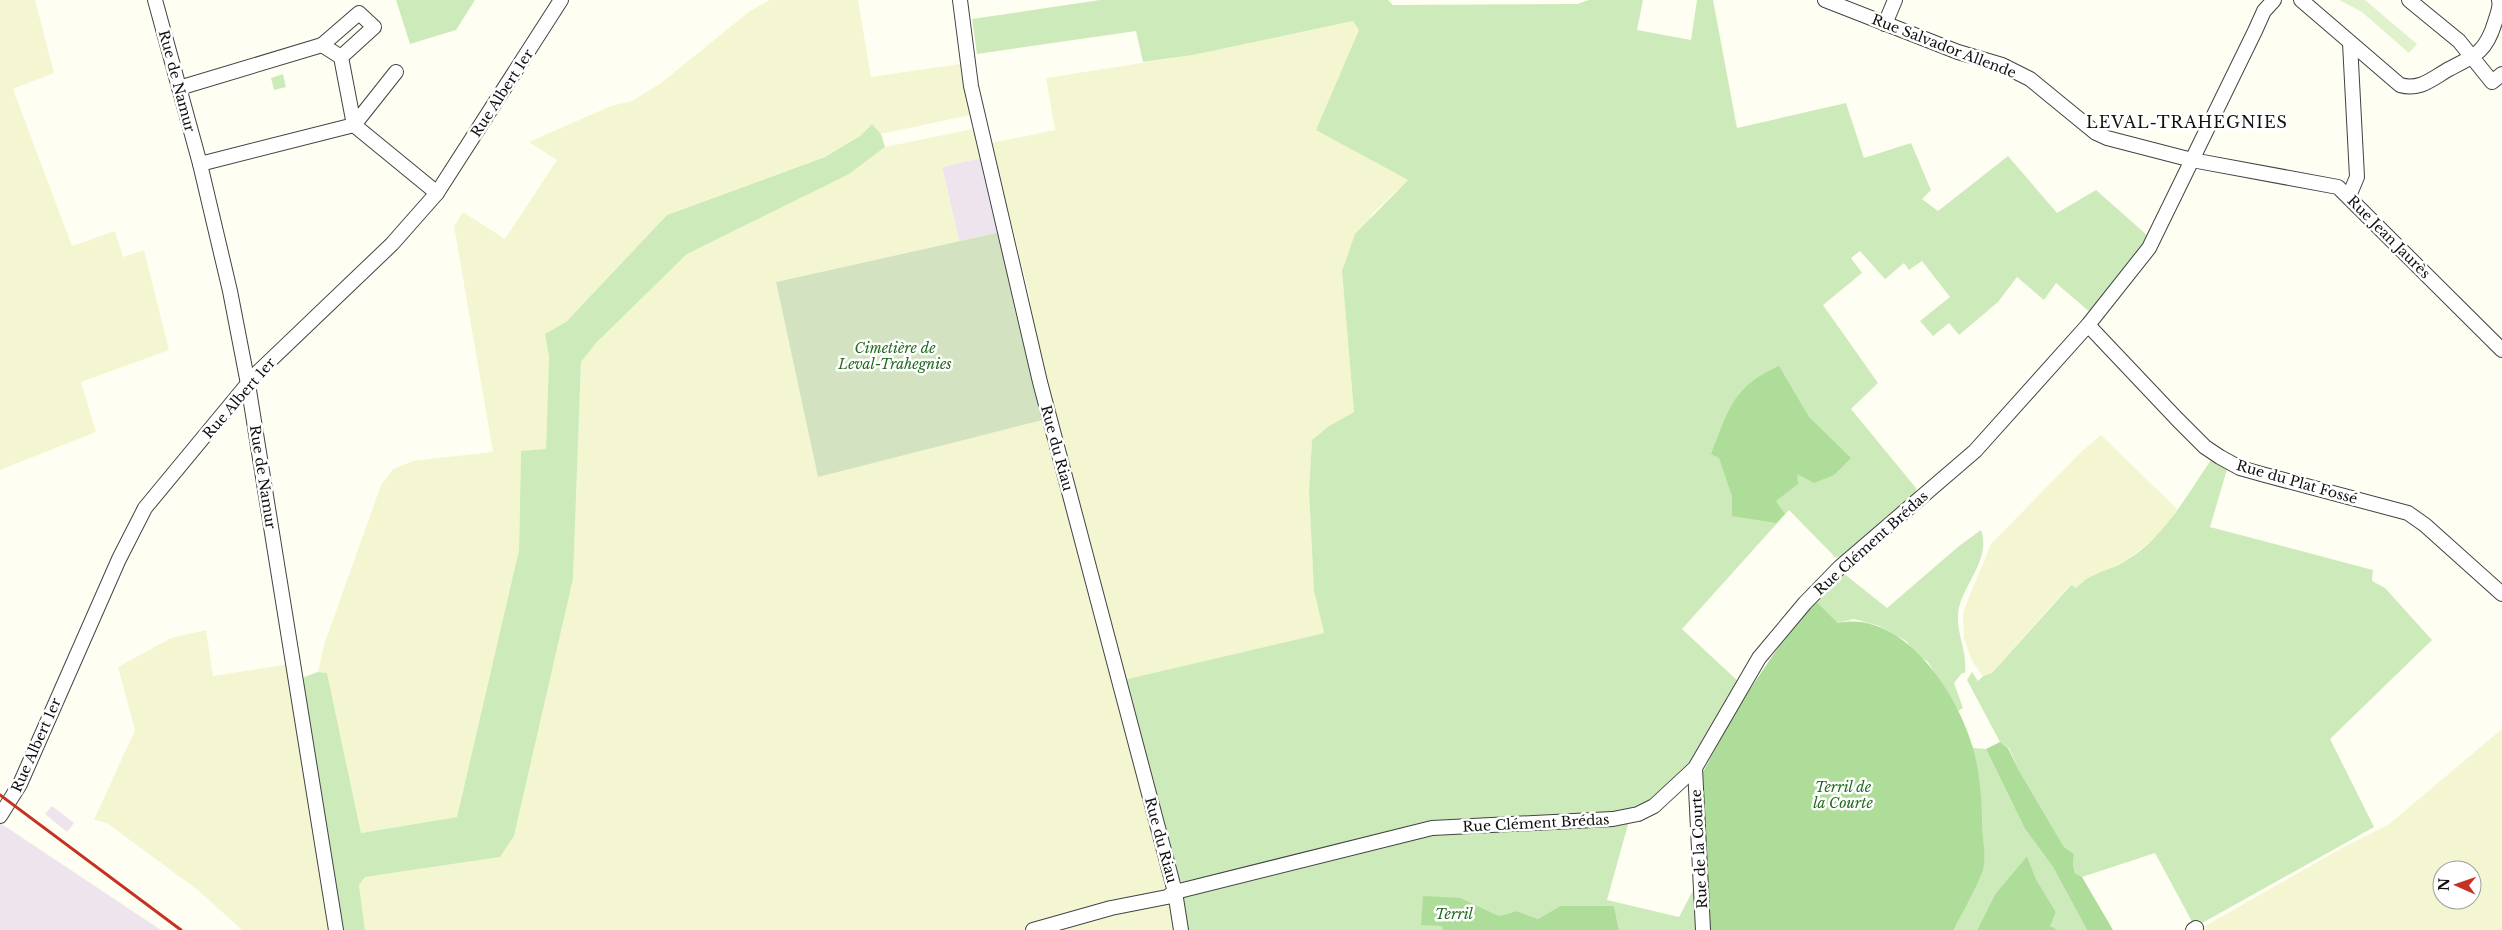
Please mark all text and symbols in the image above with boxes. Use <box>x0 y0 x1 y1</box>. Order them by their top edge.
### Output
street label: Rue Salvador Allende <box>1869 10 2019 82</box>
street label: Rue de Namur <box>155 28 199 134</box>
street label: Rue Albert 1er <box>467 45 537 140</box>
district label: LEVAL-TRAHEGNIES <box>2086 112 2288 132</box>
street label: Rue Jean Jaurès <box>2344 192 2434 282</box>
park label: Cimetière de Leval-Trahegnies <box>837 339 952 373</box>
street label: Rue Albert 1er <box>199 354 279 442</box>
street label: Rue du Riau <box>1037 403 1077 494</box>
street label: Rue de Namur <box>246 424 280 531</box>
street label: Rue du Plat Fossé <box>2234 456 2360 508</box>
street label: Rue Clément Brédas <box>1810 487 1932 599</box>
street label: Rue Albert 1er <box>7 695 65 795</box>
park label: Terril de la Courte <box>1813 778 1873 812</box>
street label: Rue de la Courte <box>1687 789 1711 909</box>
street label: Rue du Riau <box>1141 795 1181 886</box>
street label: Rue Clément Brédas <box>1462 810 1610 836</box>
north arrow <box>2432 860 2482 910</box>
text: N <box>2435 878 2453 891</box>
park label: Terril <box>1435 905 1474 923</box>

